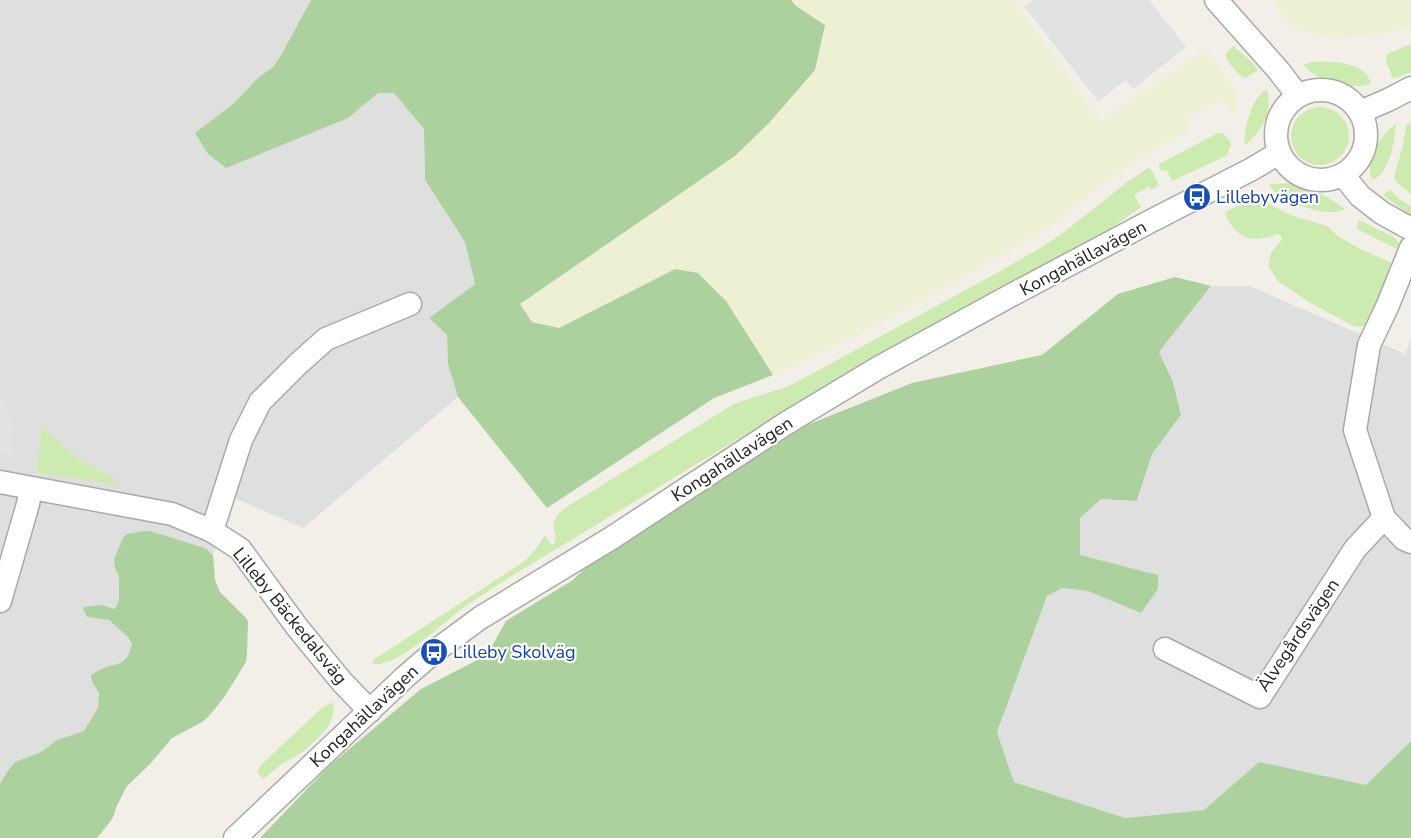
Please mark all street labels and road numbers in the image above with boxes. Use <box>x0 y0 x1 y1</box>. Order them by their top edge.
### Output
street label: Kongahällavägen <box>1015 214 1151 302</box>
street label: Kongahällavägen <box>667 411 797 507</box>
street label: Lilleby Bäckedalsväg <box>227 543 353 689</box>
street label: Älvegårdsvägen <box>1251 574 1345 696</box>
street label: Kongahällavägen <box>305 659 423 773</box>

